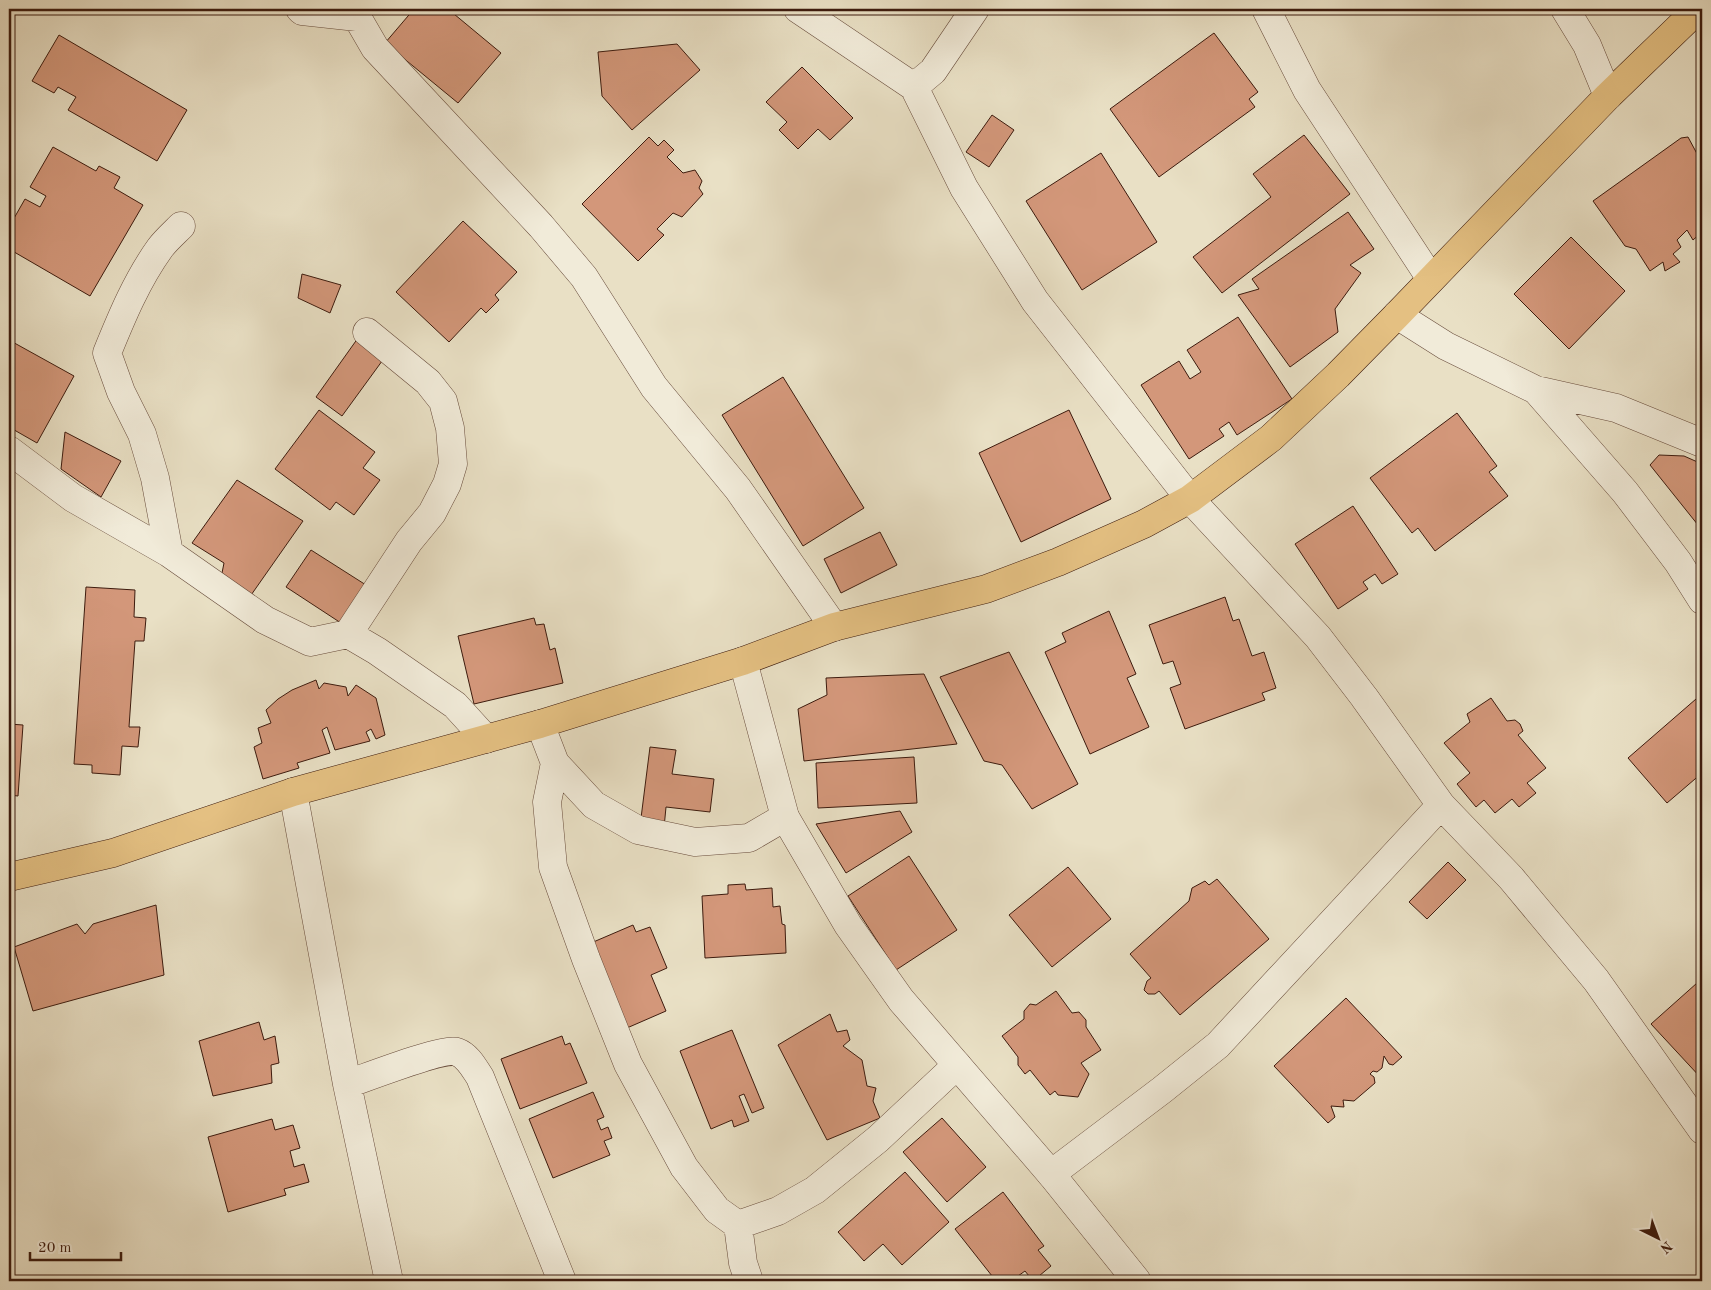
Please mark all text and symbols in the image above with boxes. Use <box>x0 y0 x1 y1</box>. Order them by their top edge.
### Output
north arrow <box>1634 1212 1684 1262</box>
scale bar <box>30 1230 121 1262</box>
text: N <box>1657 1238 1675 1256</box>
text: 20 m <box>38 1241 72 1256</box>

